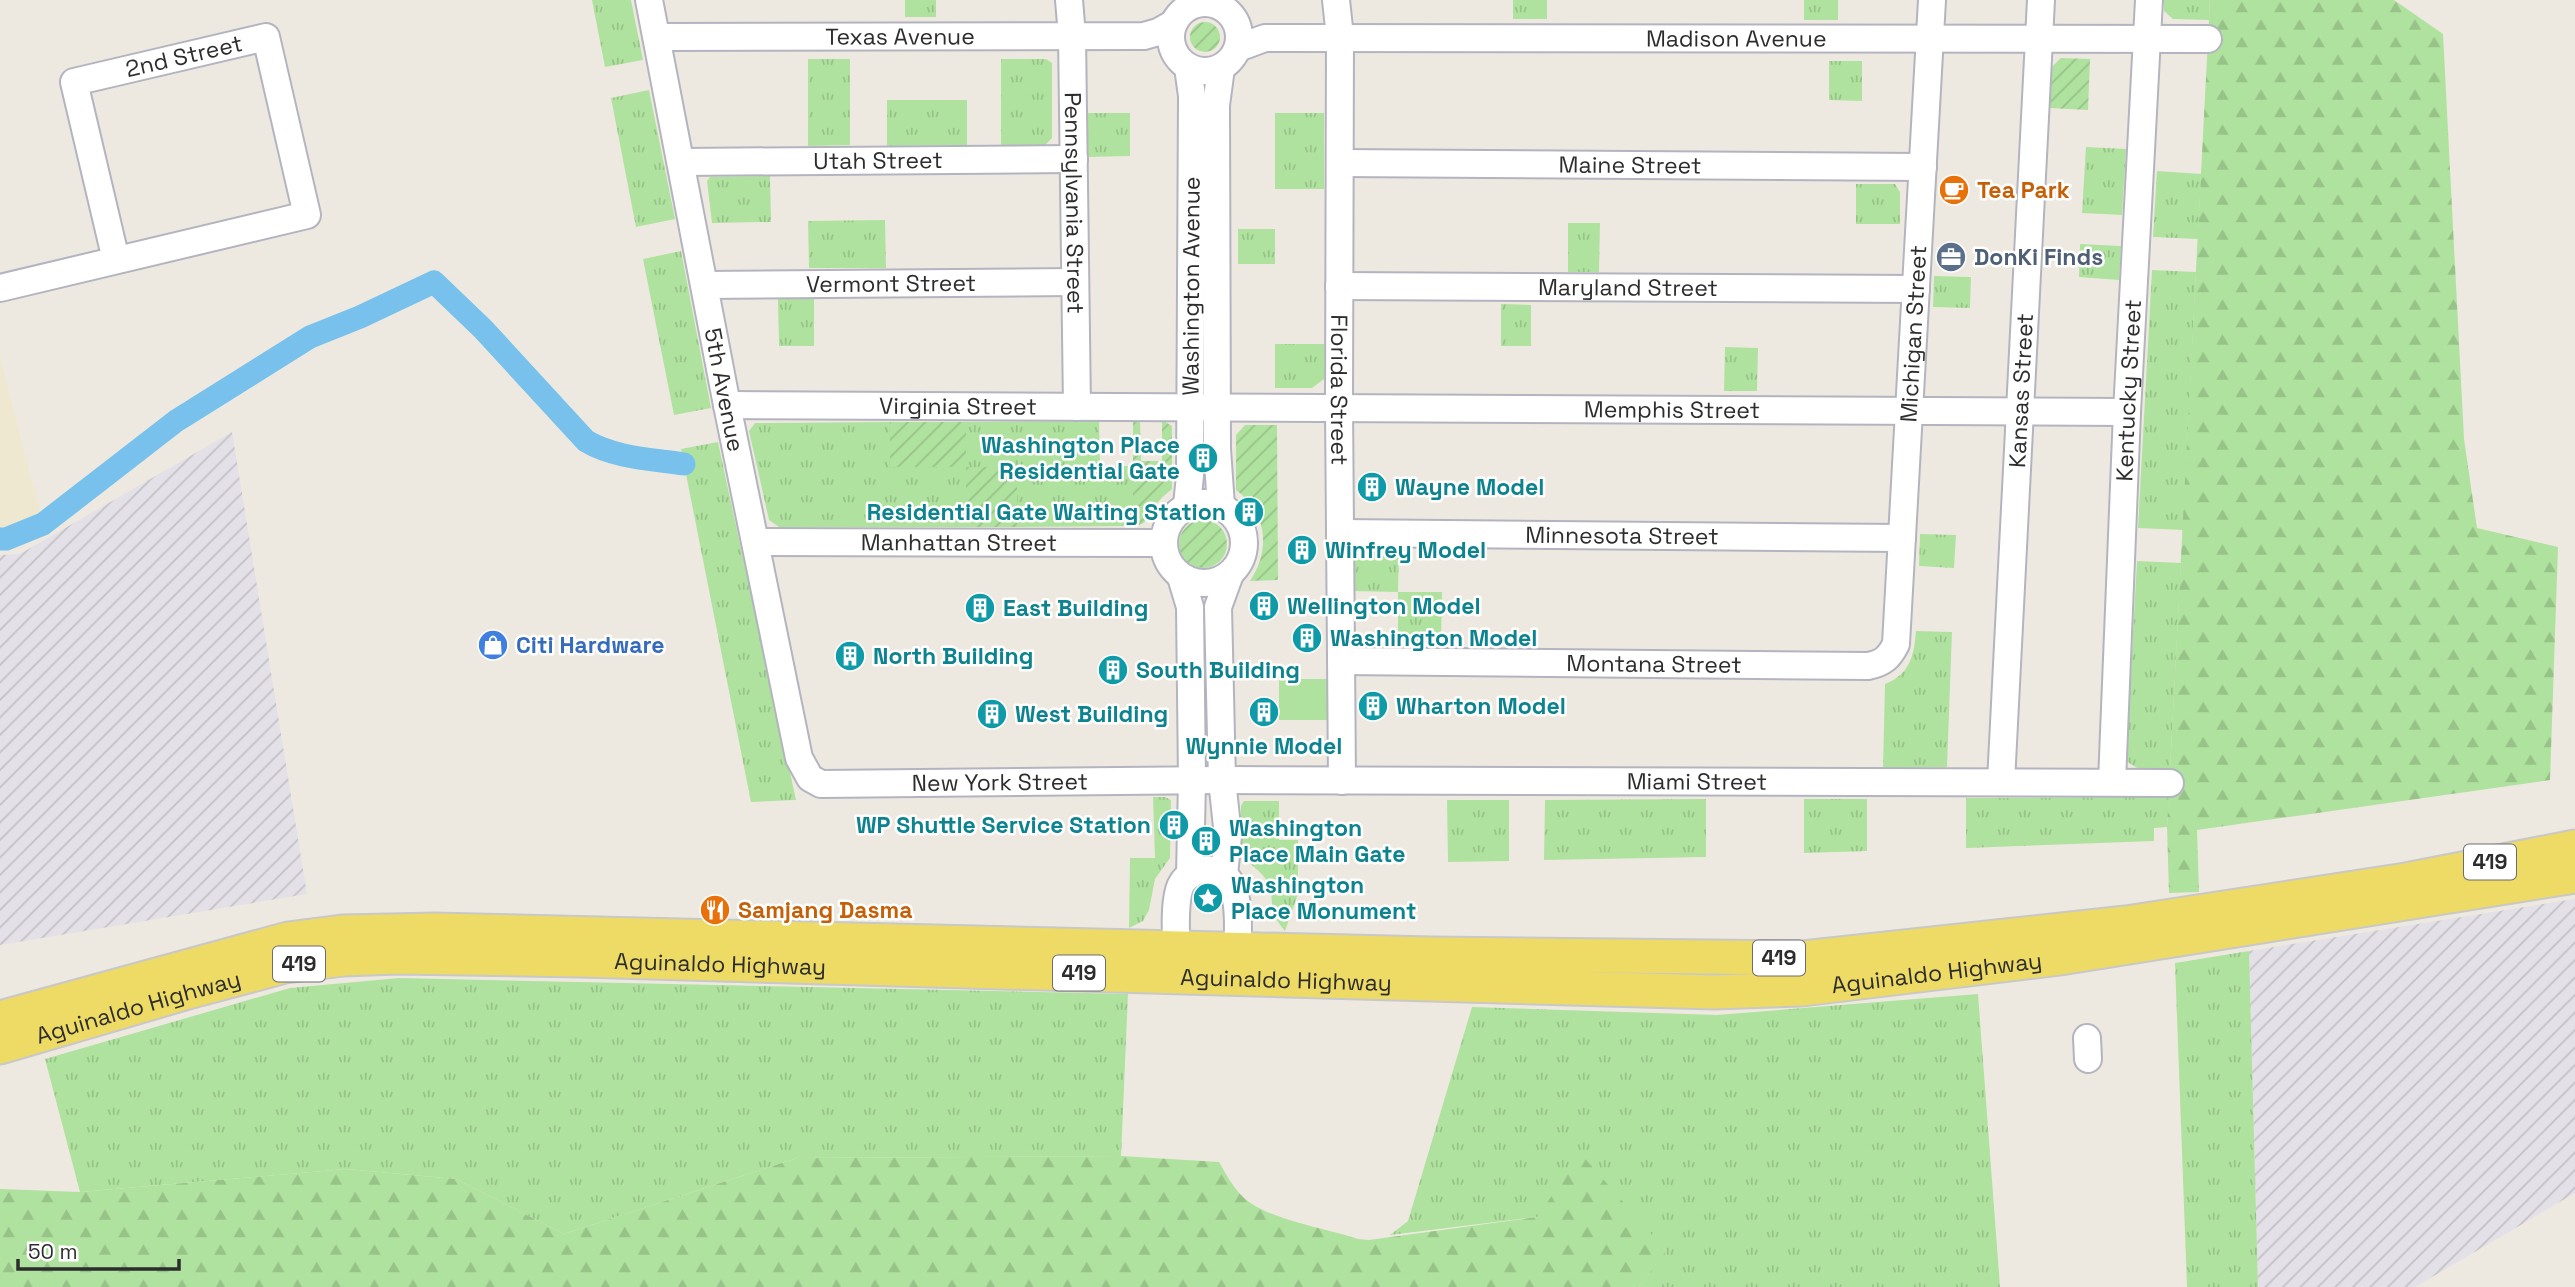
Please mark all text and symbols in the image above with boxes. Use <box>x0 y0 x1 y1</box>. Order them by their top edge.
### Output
street label: Texas Avenue <box>825 21 975 52</box>
street label: Madison Avenue <box>1646 23 1827 54</box>
street label: 2nd Street <box>123 28 245 84</box>
street label: Pennsylvania Street <box>1058 92 1091 314</box>
street label: Utah Street <box>813 145 943 176</box>
street label: Maine Street <box>1559 150 1701 180</box>
cafe icon: Tea Park <box>1937 173 1971 207</box>
place label: Tea Park <box>1977 175 2070 205</box>
street label: Washington Avenue <box>1175 176 1207 396</box>
office icon: DonKi Finds <box>1934 240 1968 274</box>
place label: DonKi Finds <box>1974 242 2103 272</box>
street label: Michigan Street <box>1893 244 1933 423</box>
street label: Vermont Street <box>806 268 976 299</box>
street label: Maryland Street <box>1538 272 1718 303</box>
street label: Kentucky Street <box>2109 299 2148 482</box>
street label: Kansas Street <box>2002 312 2040 469</box>
street label: Florida Street <box>1324 314 1354 465</box>
street label: 5th Avenue <box>697 325 751 454</box>
street label: Virginia Street <box>879 391 1037 422</box>
street label: Memphis Street <box>1584 394 1760 425</box>
place label: Washington Place Residential Gate <box>981 430 1180 486</box>
building icon: Washington Place Residential Gate <box>1186 441 1220 475</box>
building icon: Wayne Model <box>1355 470 1389 504</box>
place label: Wayne Model <box>1395 472 1544 502</box>
building icon: Residential Gate Waiting Station <box>1232 495 1266 529</box>
place label: Residential Gate Waiting Station <box>867 497 1226 527</box>
street label: Minnesota Street <box>1525 520 1719 551</box>
street label: Manhattan Street <box>861 527 1057 558</box>
building icon: Winfrey Model <box>1285 533 1319 567</box>
place label: Winfrey Model <box>1325 535 1486 565</box>
building icon: Wellington Model <box>1247 589 1281 623</box>
building icon: East Building <box>963 591 997 625</box>
place label: Wellington Model <box>1287 591 1481 621</box>
place label: East Building <box>1003 593 1148 623</box>
building icon: Washington Model <box>1290 621 1324 655</box>
place label: Washington Model <box>1330 623 1537 653</box>
shop icon: Citi Hardware <box>476 628 510 662</box>
place label: Citi Hardware <box>516 630 664 660</box>
building icon: North Building <box>833 639 867 673</box>
place label: North Building <box>873 641 1033 671</box>
street label: Montana Street <box>1566 648 1742 680</box>
building icon: South Building <box>1096 653 1130 687</box>
place label: South Building <box>1136 655 1300 685</box>
building icon: Wharton Model <box>1356 689 1390 723</box>
place label: Wharton Model <box>1396 691 1566 721</box>
building icon: Wynnie Model <box>1247 695 1281 729</box>
building icon: West Building <box>975 697 1009 731</box>
place label: West Building <box>1015 699 1168 729</box>
place label: Wynnie Model <box>1186 731 1342 761</box>
street label: New York Street <box>912 766 1088 798</box>
street label: Miami Street <box>1627 766 1767 797</box>
building icon: WP Shuttle Service Station <box>1157 808 1191 842</box>
place label: WP Shuttle Service Station <box>856 810 1151 840</box>
place label: Washington Place Main Gate <box>1229 813 1405 869</box>
building icon: Washington Place Main Gate <box>1189 824 1223 858</box>
road number: 419 <box>2464 844 2516 880</box>
place label: Washington Place Monument <box>1231 870 1416 926</box>
place icon: Washington Place Monument <box>1191 881 1225 915</box>
restaurant icon: Samjang Dasma <box>698 893 732 927</box>
place label: Samjang Dasma <box>738 895 913 925</box>
road number: 419 <box>1753 940 1805 976</box>
street label: Aguinaldo Highway <box>1830 945 2044 1000</box>
road number: 419 <box>273 946 325 982</box>
street label: Aguinaldo Highway <box>614 946 826 982</box>
road number: 419 <box>1053 956 1105 990</box>
street label: Aguinaldo Highway <box>1180 962 1392 998</box>
street label: Aguinaldo Highway <box>32 964 244 1051</box>
scale bar <box>18 1228 178 1272</box>
text: 50 m <box>28 1238 78 1265</box>

